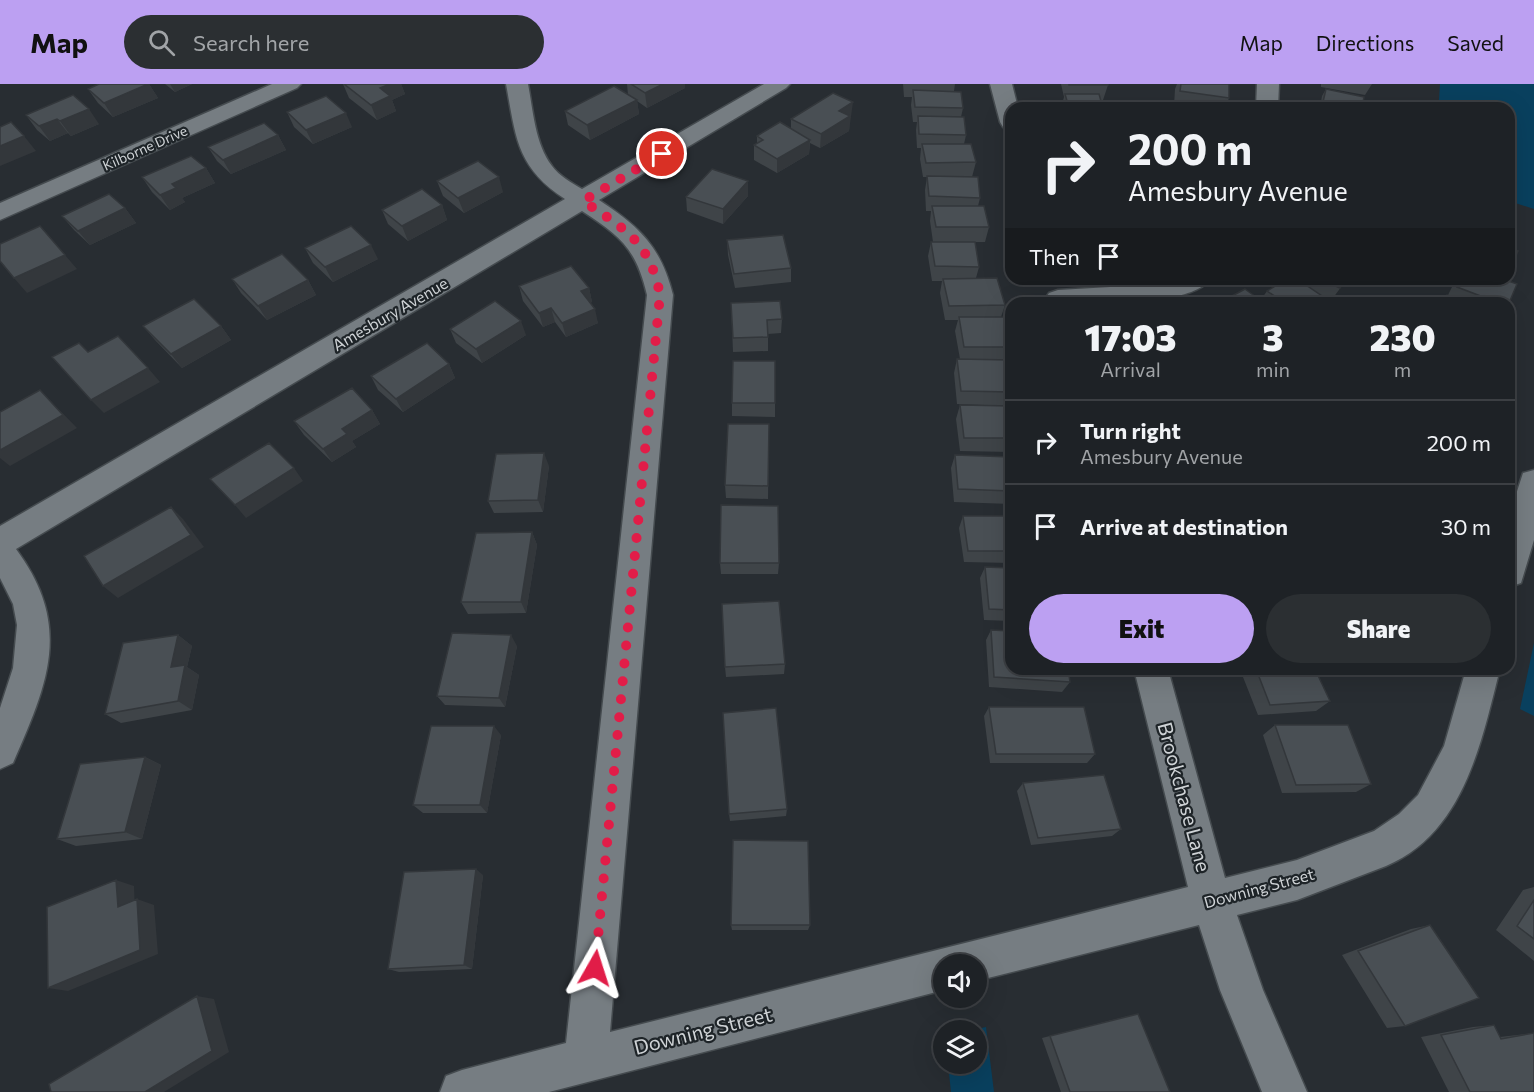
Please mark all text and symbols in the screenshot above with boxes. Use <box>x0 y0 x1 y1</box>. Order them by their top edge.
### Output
search box <box>124 15 544 69</box>
text: Map <box>30 25 88 59</box>
icon: search <box>145 26 178 59</box>
text: Search here <box>193 29 309 56</box>
text: Map <box>1240 30 1283 55</box>
text: Directions <box>1316 30 1414 55</box>
text: Saved <box>1447 30 1504 55</box>
street label: Kilborne Drive <box>100 121 190 174</box>
text: 200 m <box>1128 122 1252 174</box>
icon: right <box>1029 126 1107 204</box>
pin <box>636 128 687 179</box>
icon: arrive <box>645 137 678 170</box>
text: Amesbury Avenue <box>1128 174 1348 207</box>
icon: arrive <box>1092 240 1125 273</box>
text: Then <box>1029 243 1080 270</box>
street label: Amesbury Avenue <box>329 273 451 354</box>
text: 17:03 <box>1084 314 1177 358</box>
text: 3 <box>1262 314 1284 358</box>
text: 230 <box>1369 314 1436 358</box>
text: Arrival <box>1100 357 1161 381</box>
text: min <box>1256 357 1290 381</box>
text: m <box>1394 357 1411 381</box>
text: Turn right <box>1080 417 1181 444</box>
icon: right <box>1029 426 1062 459</box>
text: 200 m <box>1427 429 1491 456</box>
text: Amesbury Avenue <box>1080 444 1243 468</box>
icon: arrive <box>1029 510 1062 543</box>
text: Arrive at destination <box>1080 513 1288 540</box>
text: 30 m <box>1441 513 1491 540</box>
button: Exit <box>1029 594 1254 663</box>
button: Share <box>1266 594 1491 663</box>
street label: Brookchase Lane <box>1153 719 1216 874</box>
street label: Downing Street <box>1202 864 1316 911</box>
position arrow <box>563 936 627 1000</box>
map controls <box>933 954 987 1074</box>
button: sound <box>933 954 987 1008</box>
street label: Downing Street <box>631 1001 774 1059</box>
button: layers <box>933 1020 987 1074</box>

